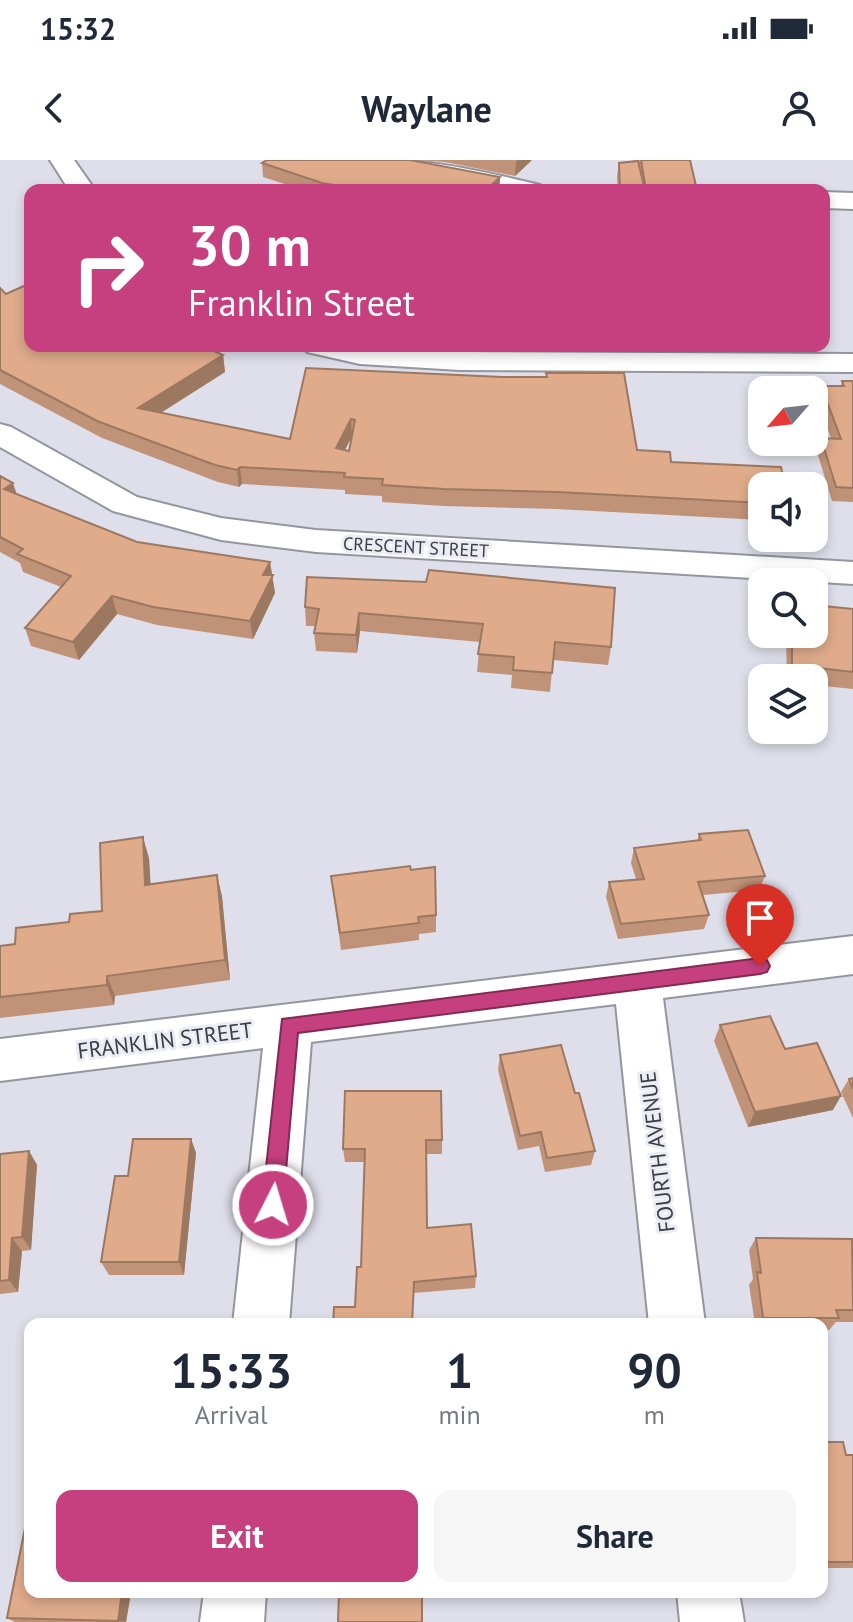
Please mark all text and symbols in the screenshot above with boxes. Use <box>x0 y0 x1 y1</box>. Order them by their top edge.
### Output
text: 15:32 <box>40 9 116 48</box>
text: Waylane <box>361 85 492 132</box>
icon: back <box>32 86 76 130</box>
icon: person <box>777 86 821 130</box>
text: 30 m <box>188 209 311 281</box>
icon: right <box>56 216 160 320</box>
text: Franklin Street <box>188 279 415 326</box>
north arrow <box>748 376 828 456</box>
map controls <box>748 376 828 744</box>
button: sound <box>748 472 828 552</box>
street label: CRESCENT STREET <box>343 532 489 562</box>
button: search <box>748 568 828 648</box>
button: layers <box>748 664 828 744</box>
pin <box>726 884 794 966</box>
icon: arrive <box>738 896 782 940</box>
street label: FRANKLIN STREET <box>76 1015 254 1065</box>
street label: FOURTH AVENUE <box>633 1070 681 1234</box>
position arrow <box>231 1163 315 1247</box>
text: 15:33 <box>170 1339 292 1401</box>
text: 1 <box>446 1339 473 1401</box>
text: 90 <box>627 1339 682 1401</box>
text: Arrival <box>195 1398 268 1431</box>
text: min <box>439 1398 481 1431</box>
text: m <box>644 1398 665 1431</box>
button: Exit <box>56 1490 418 1582</box>
button: Share <box>434 1490 796 1582</box>

